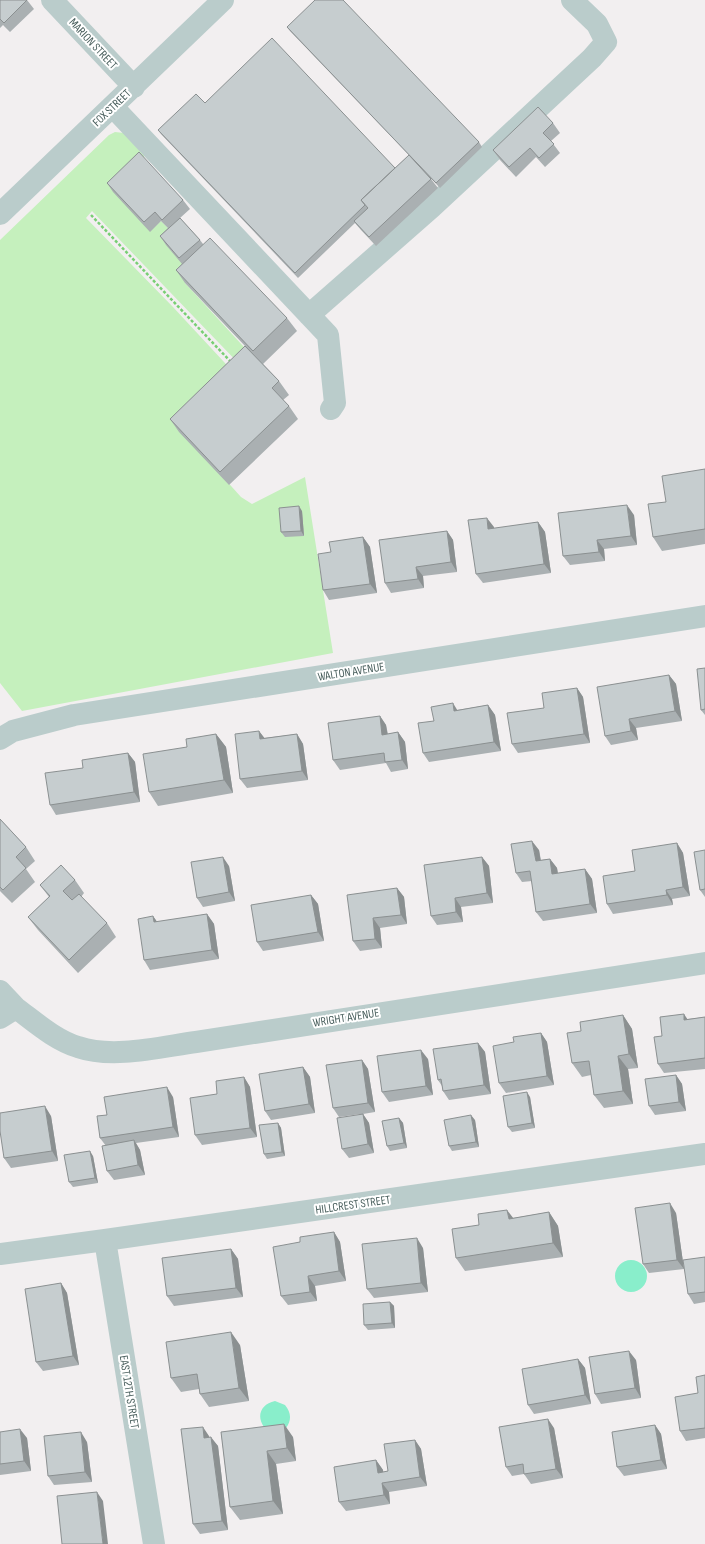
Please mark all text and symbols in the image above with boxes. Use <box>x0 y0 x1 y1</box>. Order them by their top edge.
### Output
street label: MARION STREET <box>66 15 121 73</box>
street label: FOX STREET <box>90 86 134 130</box>
street label: WALTON AVENUE <box>317 659 385 685</box>
street label: WRIGHT AVENUE <box>312 1005 380 1031</box>
street label: HILLCREST STREET <box>315 1192 392 1218</box>
street label: EAST 12TH STREET <box>116 1354 142 1430</box>

